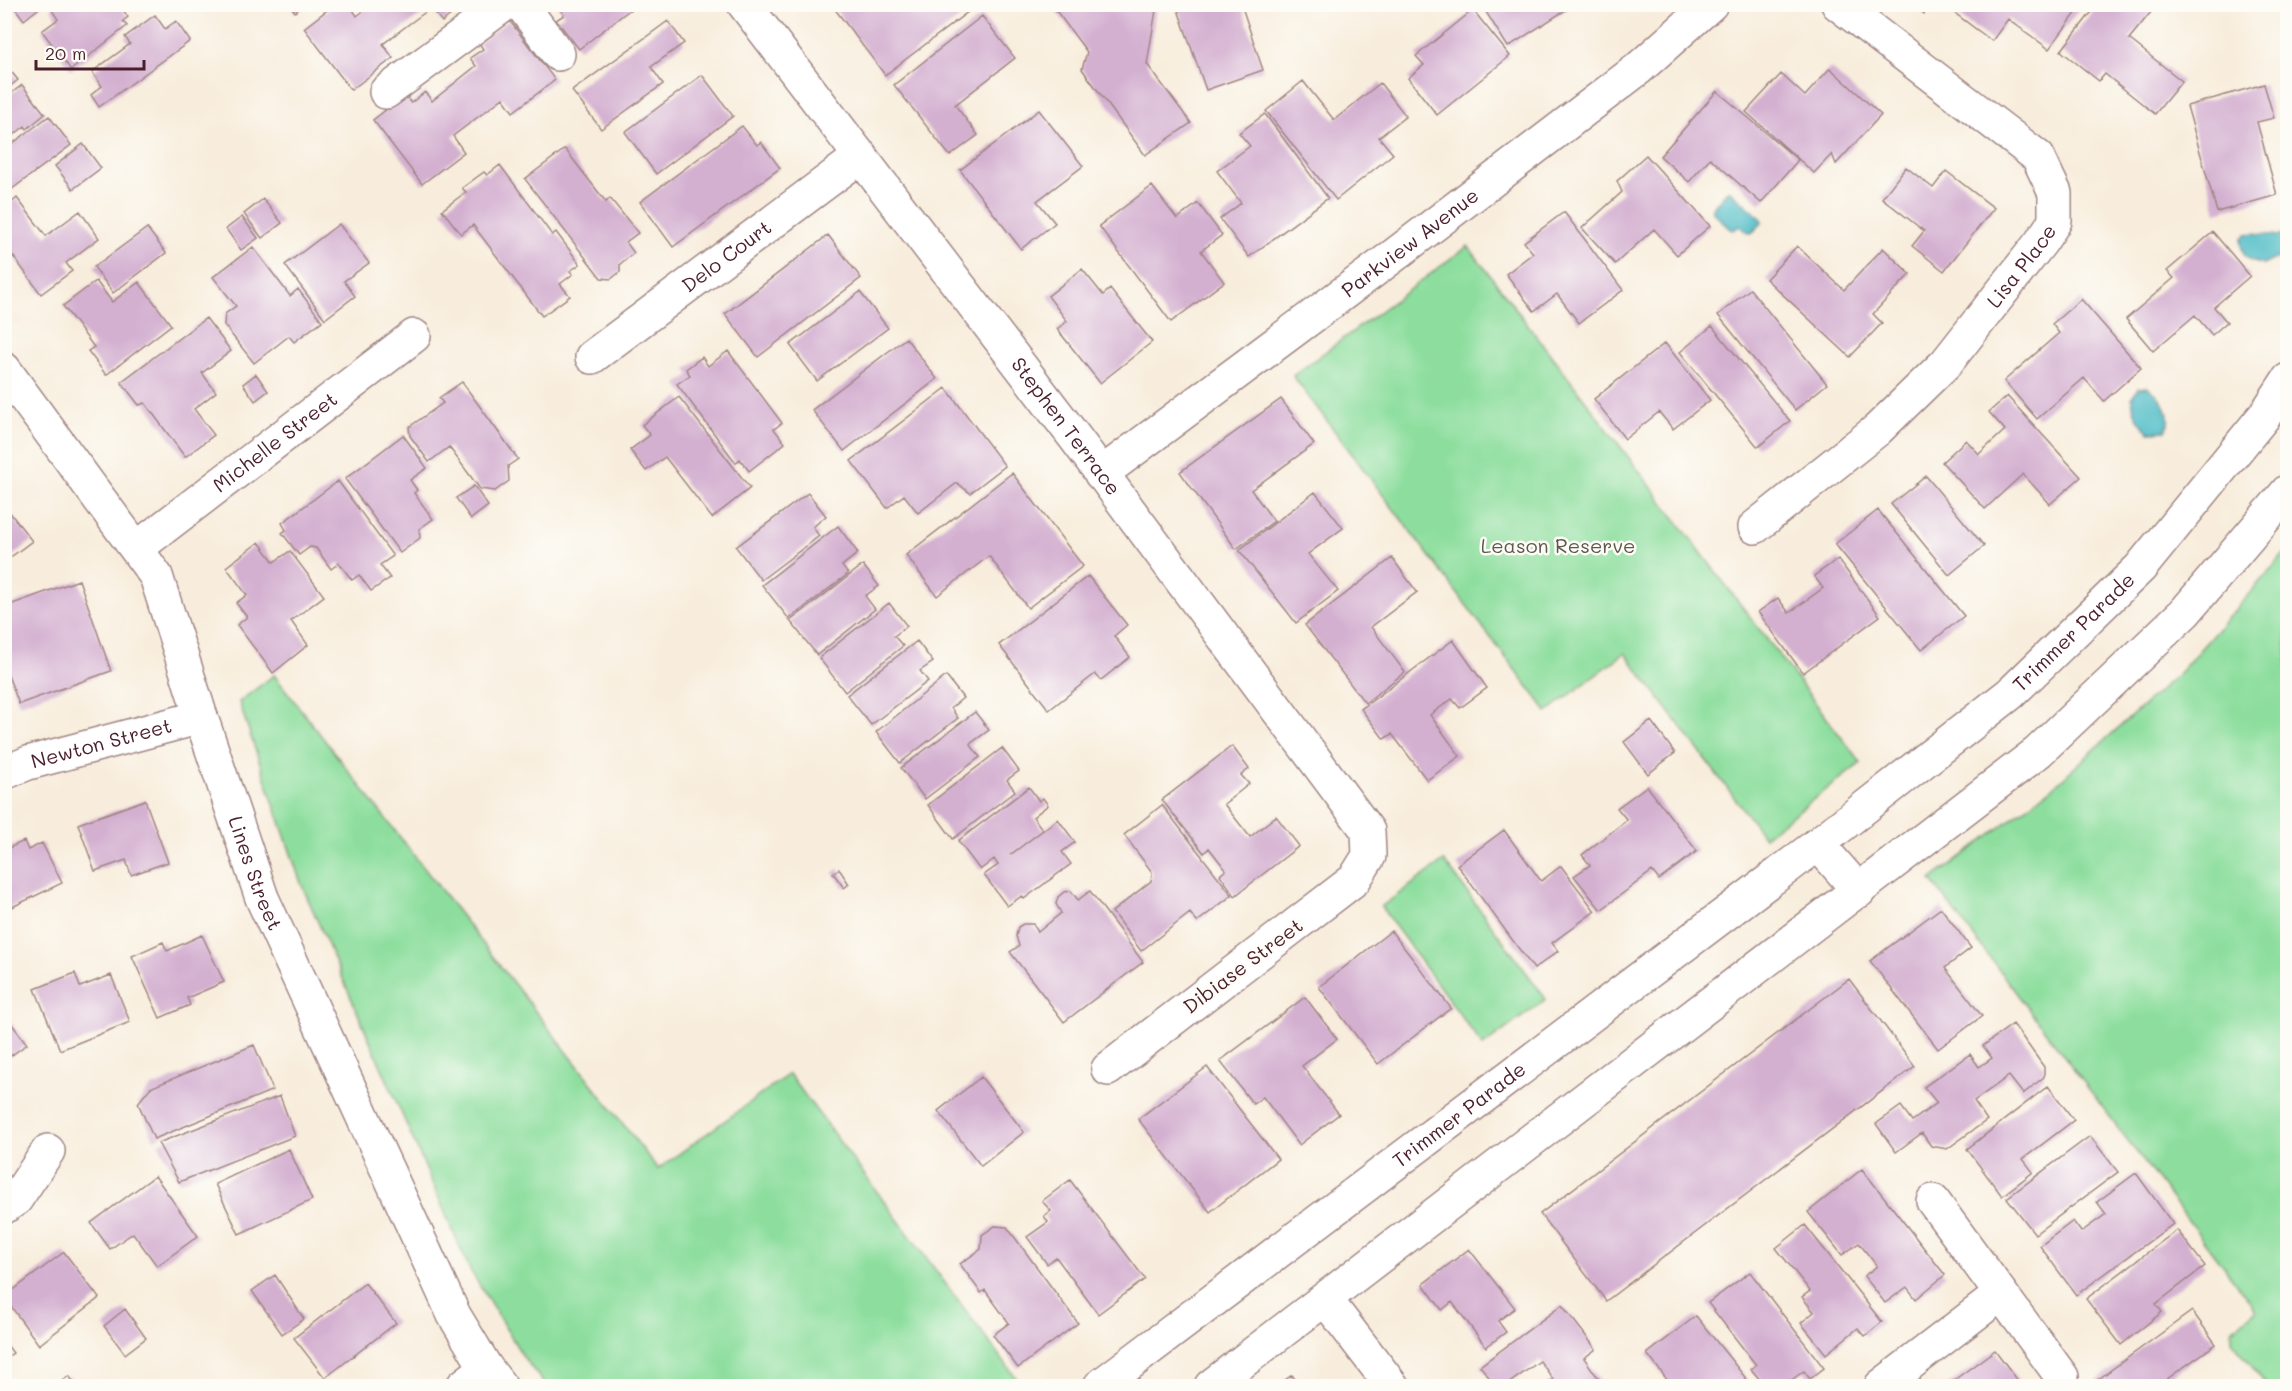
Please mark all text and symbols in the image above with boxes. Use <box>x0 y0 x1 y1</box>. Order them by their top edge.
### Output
scale bar <box>36 33 144 71</box>
text: 20 m <box>45 41 86 65</box>
street label: Parkview Avenue <box>1336 182 1483 302</box>
street label: Delo Court <box>676 214 776 298</box>
street label: Lisa Place <box>1980 219 2061 313</box>
street label: Stephen Terrace <box>1006 352 1127 500</box>
street label: Michelle Street <box>207 386 342 497</box>
park label: Leason Reserve <box>1481 532 1635 558</box>
street label: Trimmer Parade <box>2006 566 2140 697</box>
street label: Newton Street <box>28 711 174 774</box>
street label: Lines Street <box>223 812 289 934</box>
street label: Dibiase Street <box>1177 912 1307 1019</box>
street label: Trimmer Parade <box>1387 1055 1530 1173</box>

